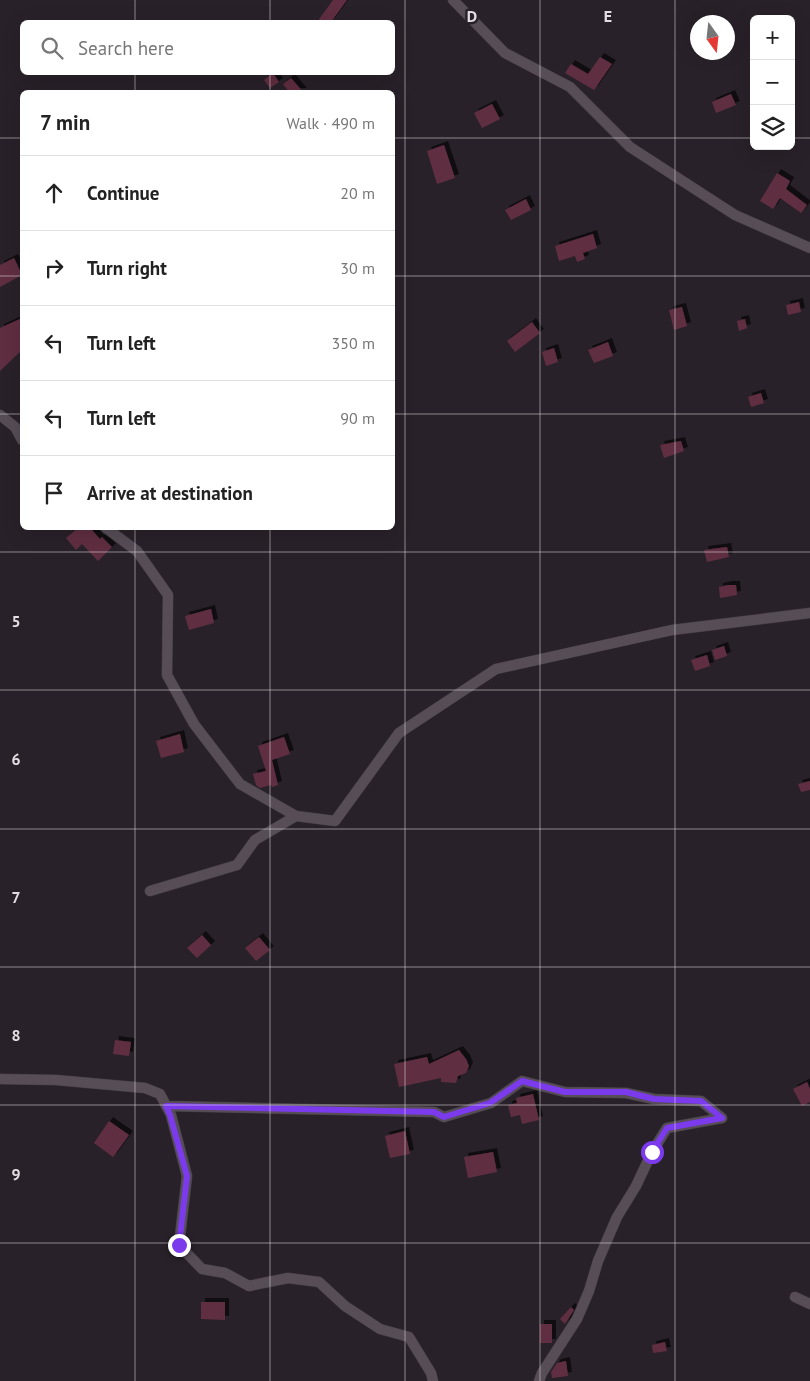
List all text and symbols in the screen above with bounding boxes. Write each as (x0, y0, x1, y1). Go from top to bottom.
text: D (467, 6, 477, 26)
text: E (604, 6, 612, 26)
north arrow (690, 15, 735, 60)
map controls (750, 15, 795, 150)
button: + (750, 15, 795, 60)
search box (20, 20, 395, 75)
icon: search (38, 34, 66, 62)
text: Search here (78, 36, 174, 60)
button: − (750, 60, 795, 105)
button: layers (750, 105, 795, 150)
text: 7 min (40, 109, 90, 136)
text: Walk · 490 m (286, 113, 375, 133)
icon: ahead (40, 179, 68, 207)
text: Continue (87, 181, 159, 205)
text: 20 m (340, 183, 375, 203)
icon: right (40, 254, 68, 282)
text: Turn right (87, 256, 167, 280)
text: 30 m (340, 258, 375, 278)
icon: left (40, 329, 68, 357)
text: Turn left (87, 331, 156, 355)
text: 350 m (332, 333, 375, 353)
icon: left (40, 404, 68, 432)
text: Turn left (87, 406, 156, 430)
text: 90 m (340, 408, 375, 428)
icon: arrive (40, 479, 68, 507)
text: Arrive at destination (87, 481, 253, 505)
text: 5 (11, 611, 21, 631)
text: 6 (11, 749, 21, 769)
text: 7 (11, 887, 21, 907)
text: 8 (11, 1025, 21, 1045)
route start (641, 1141, 664, 1164)
text: 9 (11, 1164, 21, 1184)
route end (168, 1234, 191, 1257)

